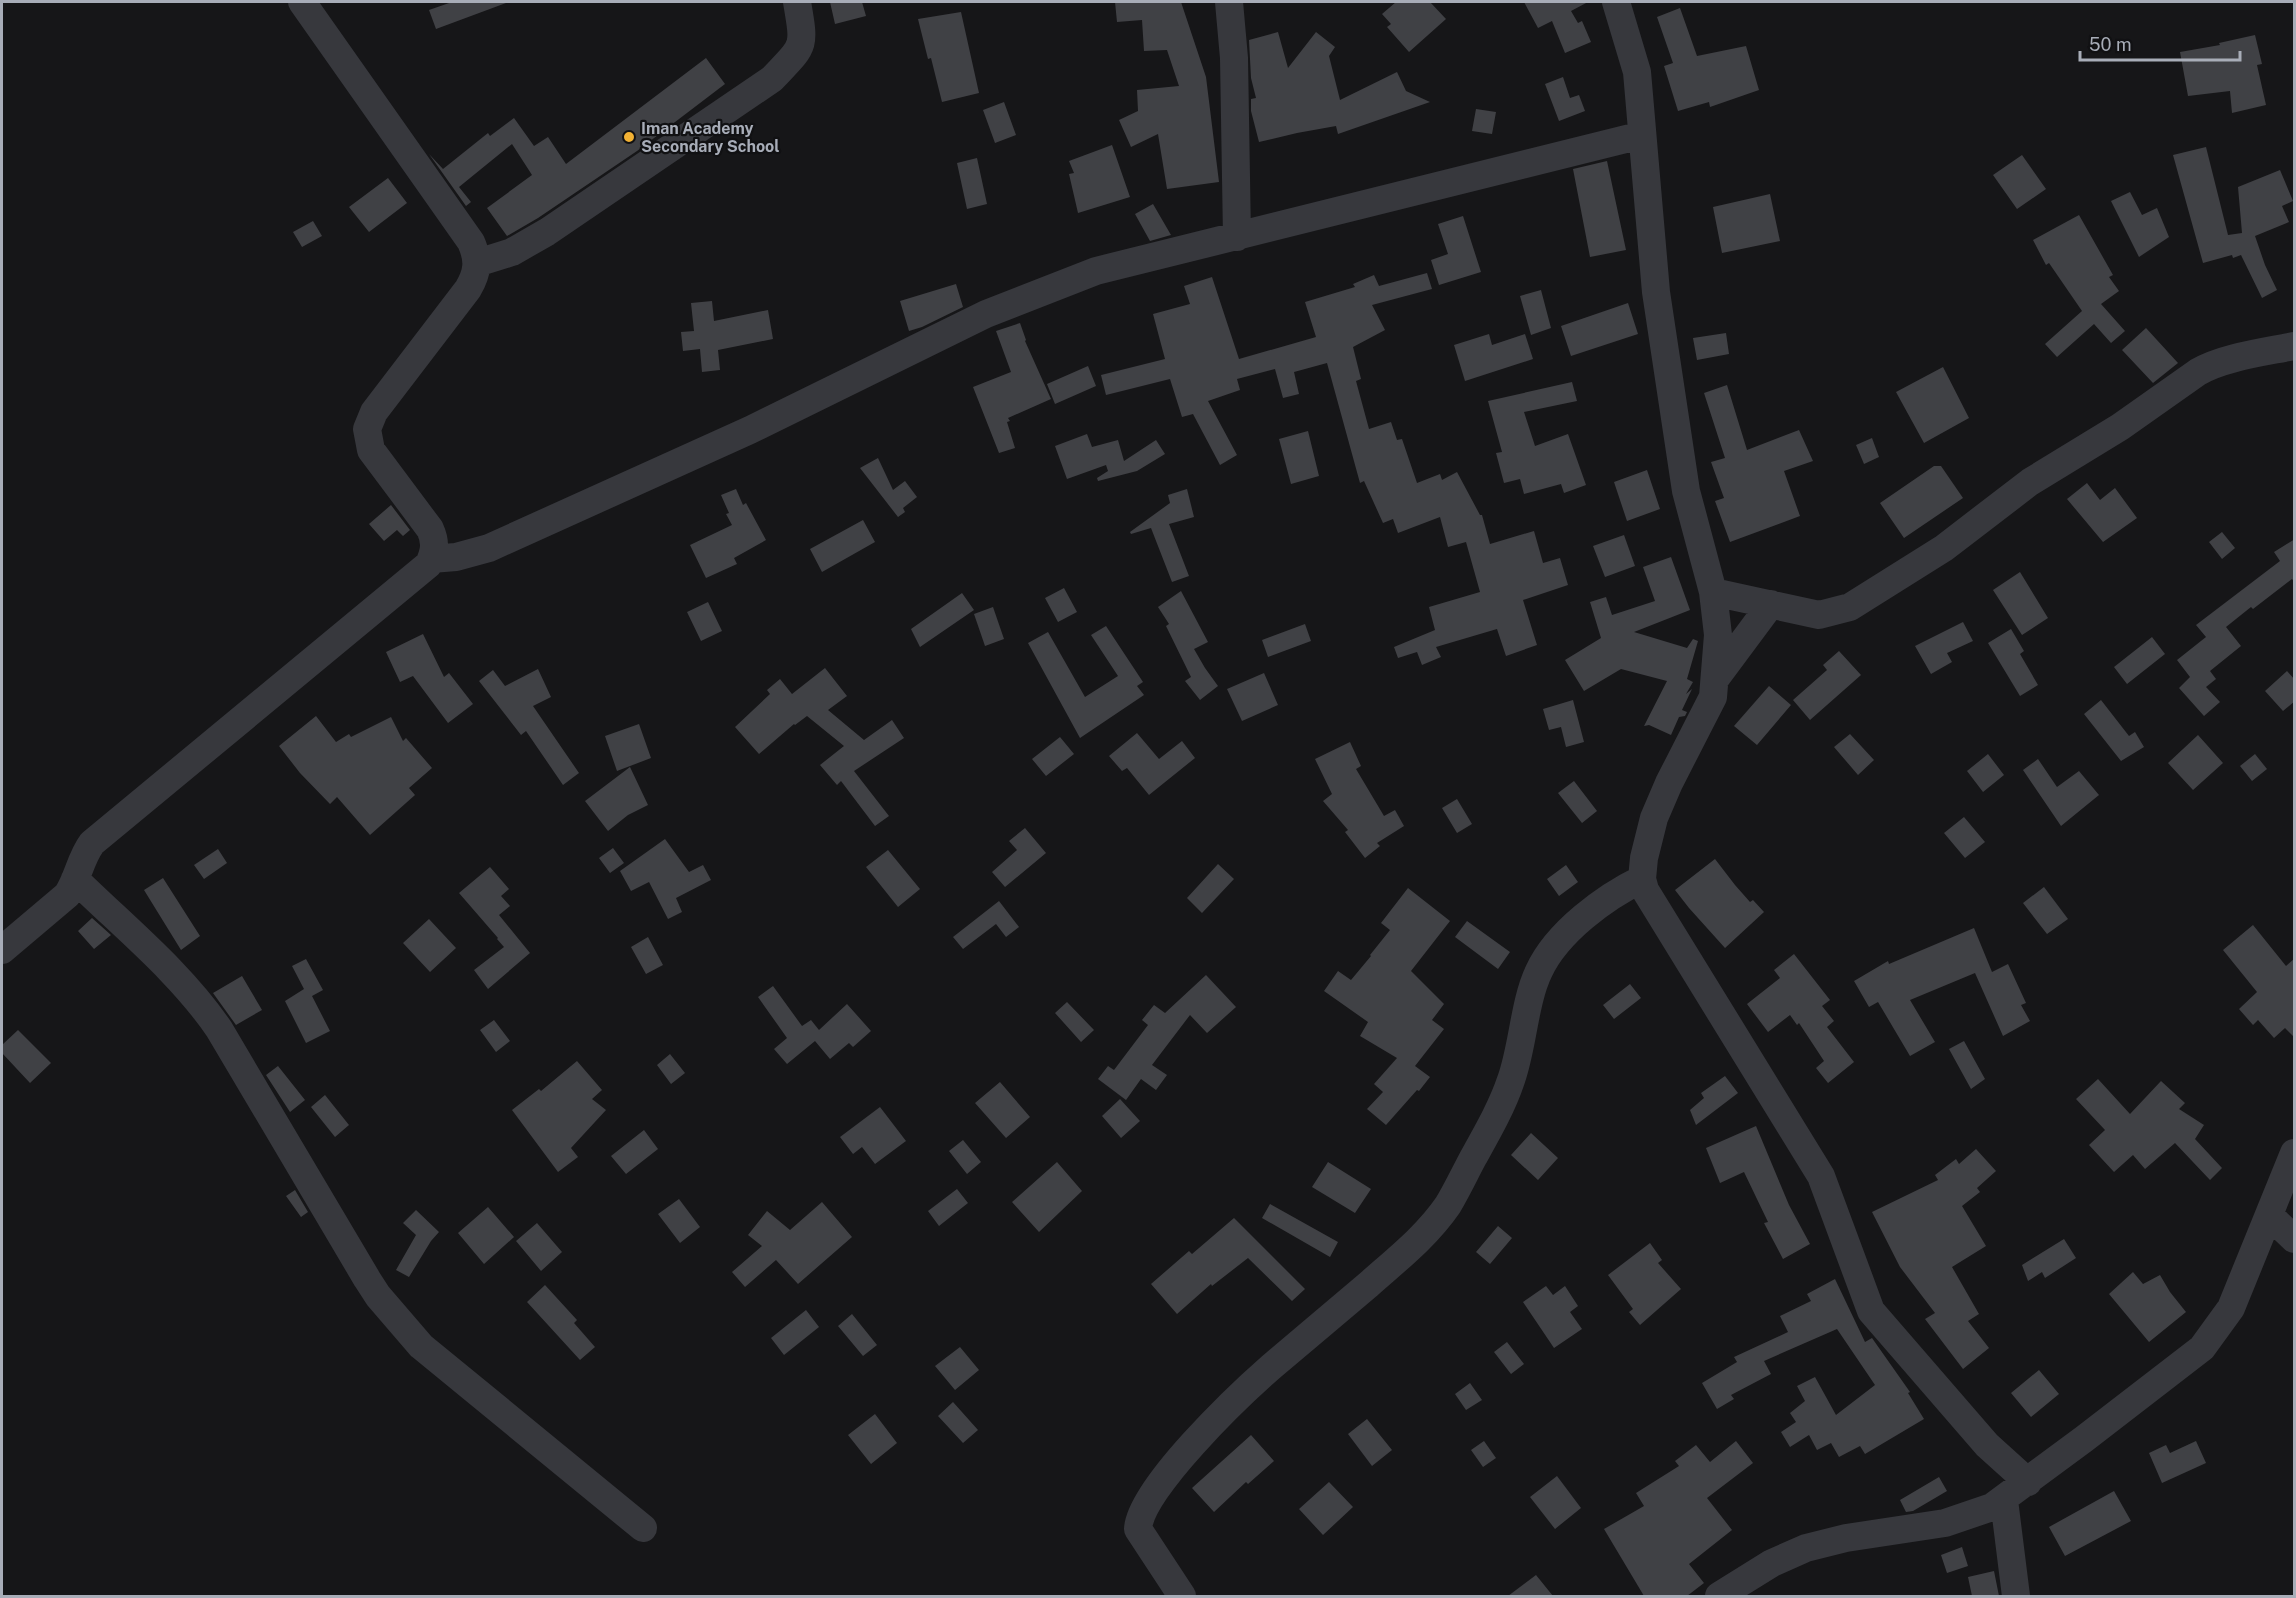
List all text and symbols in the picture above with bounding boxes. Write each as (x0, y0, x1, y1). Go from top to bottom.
scale bar (2080, 24, 2240, 62)
text: 50 m (2089, 34, 2132, 55)
place label: Iman Academy Secondary School (641, 119, 780, 156)
marker: Iman Academy Secondary School (622, 130, 636, 144)

